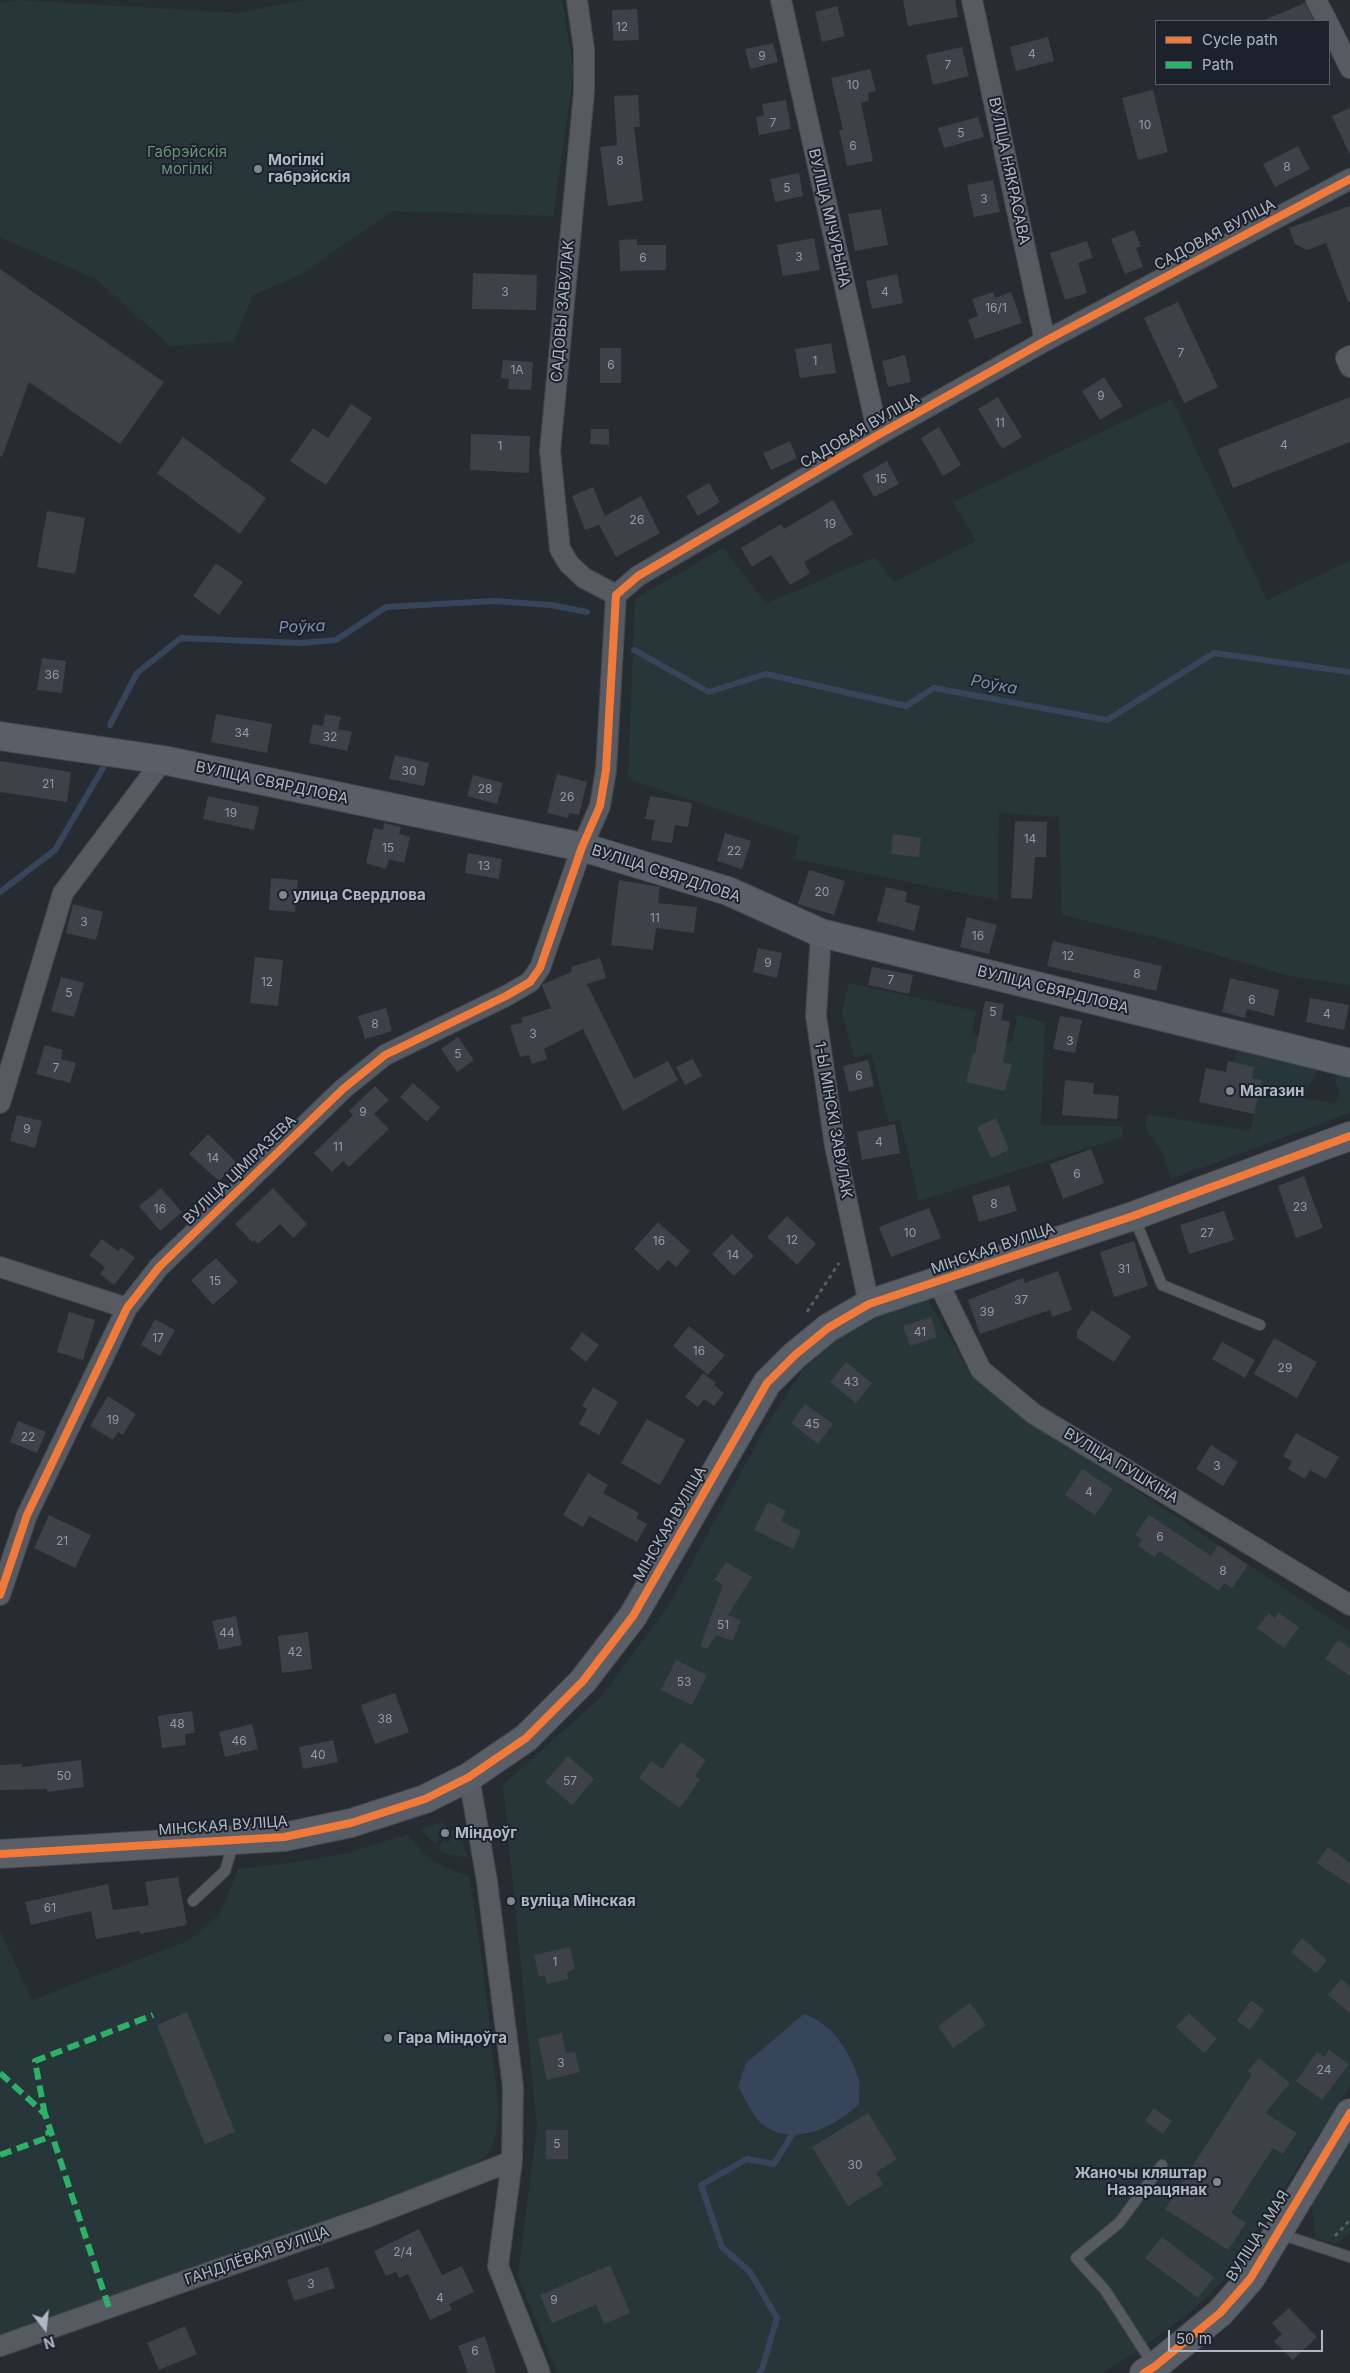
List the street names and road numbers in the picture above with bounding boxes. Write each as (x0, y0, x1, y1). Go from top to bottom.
street label: ВУЛІЦА НЯКРАСАВА (985, 96, 1033, 246)
street label: ВУЛІЦА МІЧУРЫНА (804, 147, 854, 289)
street label: САДОВАЯ ВУЛІЦА (1151, 195, 1279, 275)
street label: САДОВЫ ЗАВУЛАК (548, 239, 578, 383)
street label: САДОВАЯ ВУЛІЦА (797, 390, 923, 472)
street label: ВУЛІЦА СВЯРДЛОВА (194, 758, 350, 808)
street label: ВУЛІЦА СВЯРДЛОВА (589, 841, 743, 907)
street label: ВУЛІЦА СВЯРДЛОВА (975, 962, 1131, 1018)
street label: 1-Ы МІНСКІ ЗАВУЛАК (810, 1040, 856, 1200)
street label: ВУЛІЦА ЦІМІРАЗЕВА (180, 1112, 300, 1228)
street label: МІНСКАЯ ВУЛІЦА (929, 1219, 1057, 1279)
street label: ВУЛІЦА ПУШКІНА (1060, 1425, 1182, 1507)
street label: МІНСКАЯ ВУЛІЦА (630, 1463, 710, 1585)
street label: МІНСКАЯ ВУЛІЦА (158, 1813, 288, 1839)
street label: ВУЛІЦА 1 МАЯ (1223, 2187, 1293, 2285)
street label: ГАНДЛЁВАЯ ВУЛІЦА (182, 2223, 332, 2289)

